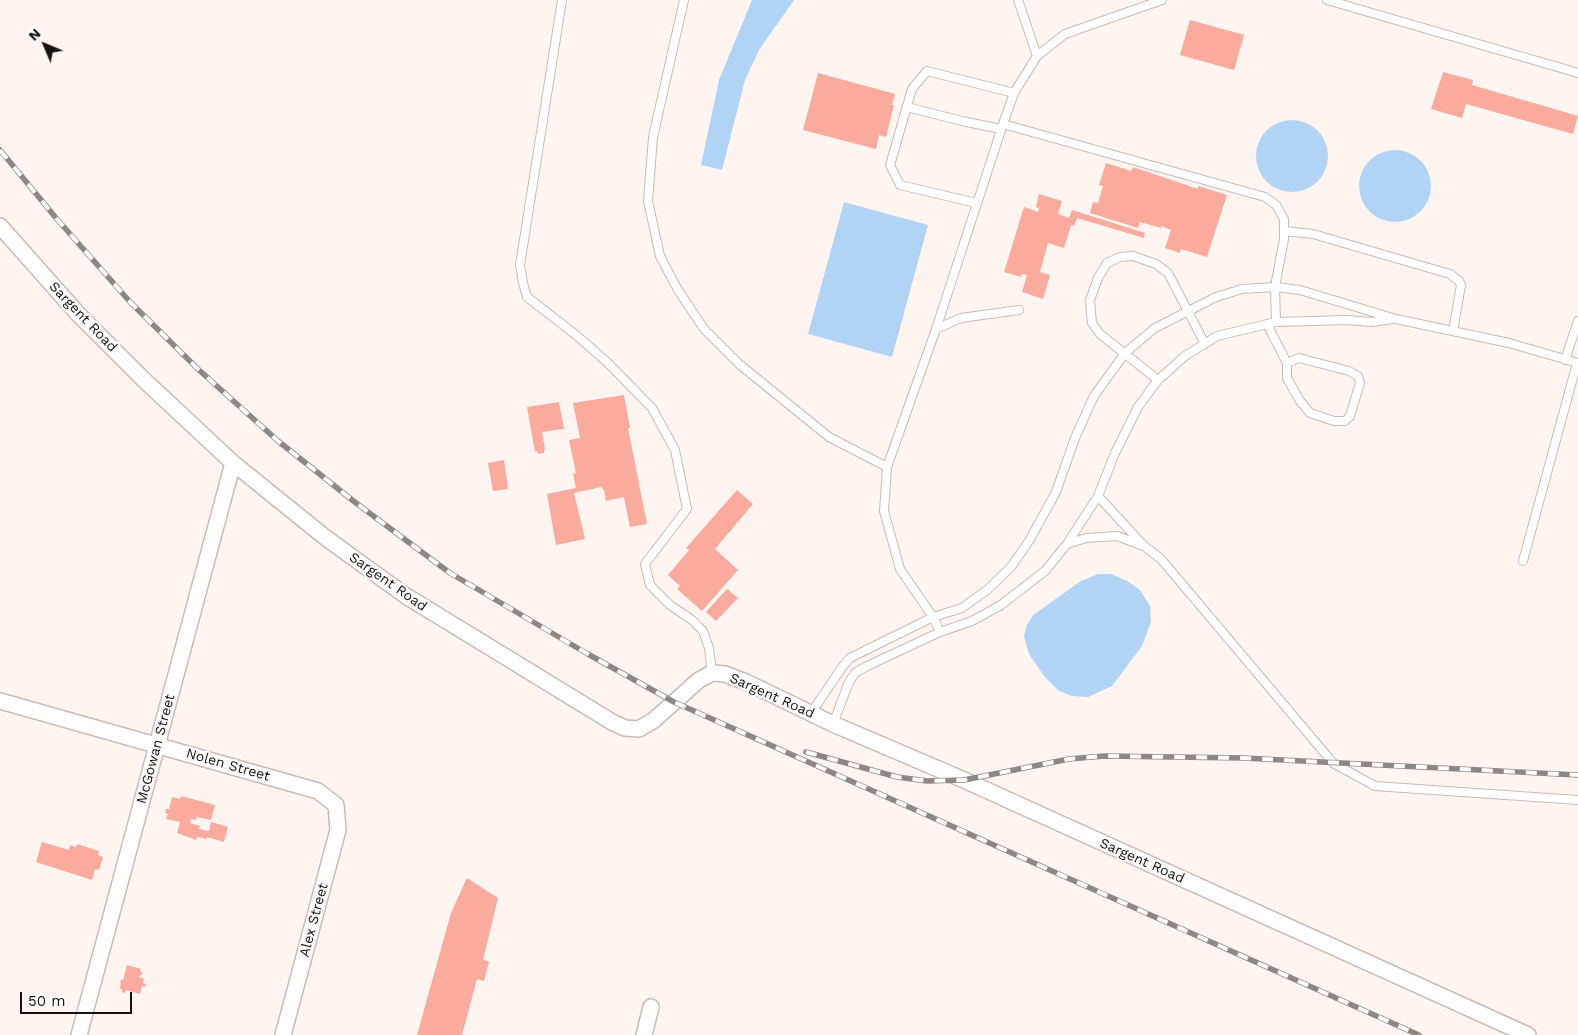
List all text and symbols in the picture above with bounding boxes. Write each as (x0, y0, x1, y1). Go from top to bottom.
north arrow (20, 20, 70, 70)
text: N (25, 25, 44, 44)
street label: Sargent Road (45, 278, 121, 356)
street label: Sargent Road (346, 549, 430, 615)
street label: Sargent Road (727, 670, 817, 722)
street label: McGowan Street (133, 692, 179, 806)
street label: Nolen Street (184, 745, 272, 785)
street label: Sargent Road (1097, 835, 1187, 887)
street label: Alex Street (296, 881, 332, 959)
scale bar (22, 982, 135, 1014)
text: 50 m (28, 992, 65, 1010)

